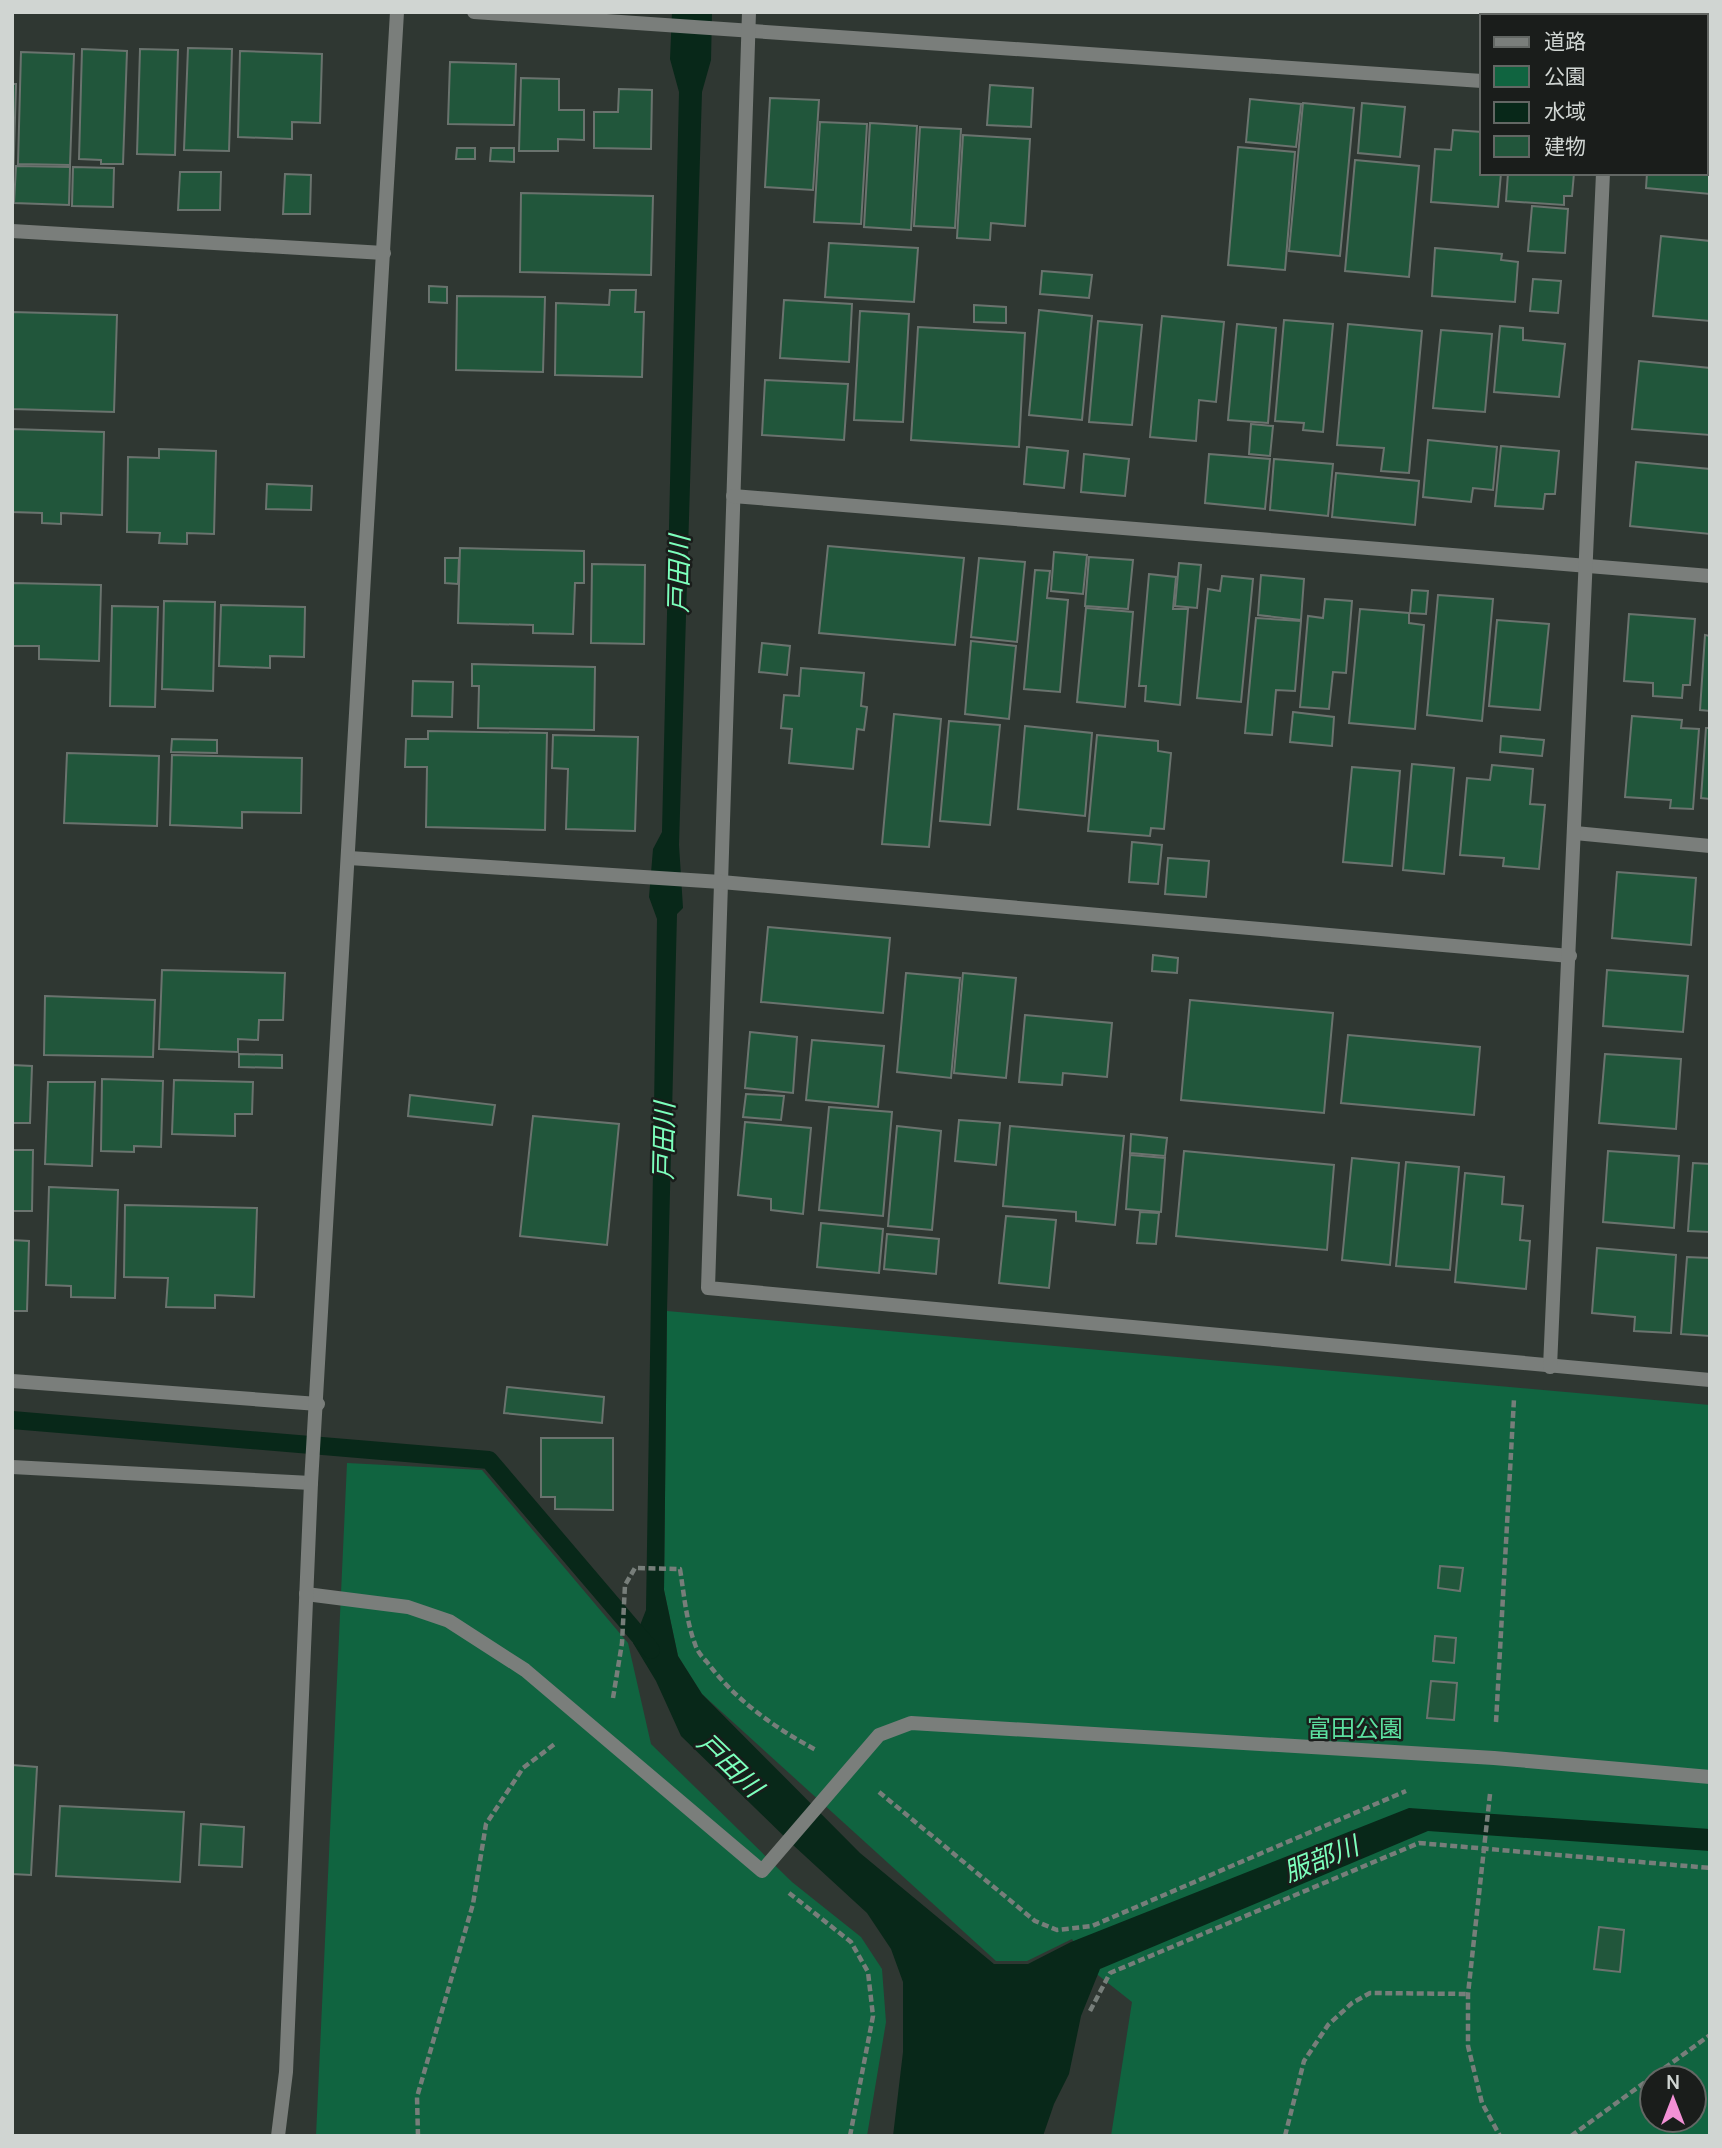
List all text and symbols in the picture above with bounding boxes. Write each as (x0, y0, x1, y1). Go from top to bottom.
legend (1480, 14, 1708, 175)
text: 道路 (1544, 27, 1586, 55)
text: 公園 (1544, 62, 1586, 90)
text: 水域 (1544, 97, 1586, 125)
text: 建物 (1544, 132, 1586, 160)
water label: 戸田川 (659, 532, 697, 613)
water label: 戸田川 (644, 1099, 682, 1180)
park label: 富田公園 (1307, 1711, 1403, 1744)
water label: 戸田川 (690, 1724, 773, 1806)
water label: 服部川 (1278, 1826, 1366, 1889)
north arrow (1638, 2064, 1708, 2134)
text: N (1666, 2069, 1680, 2095)

